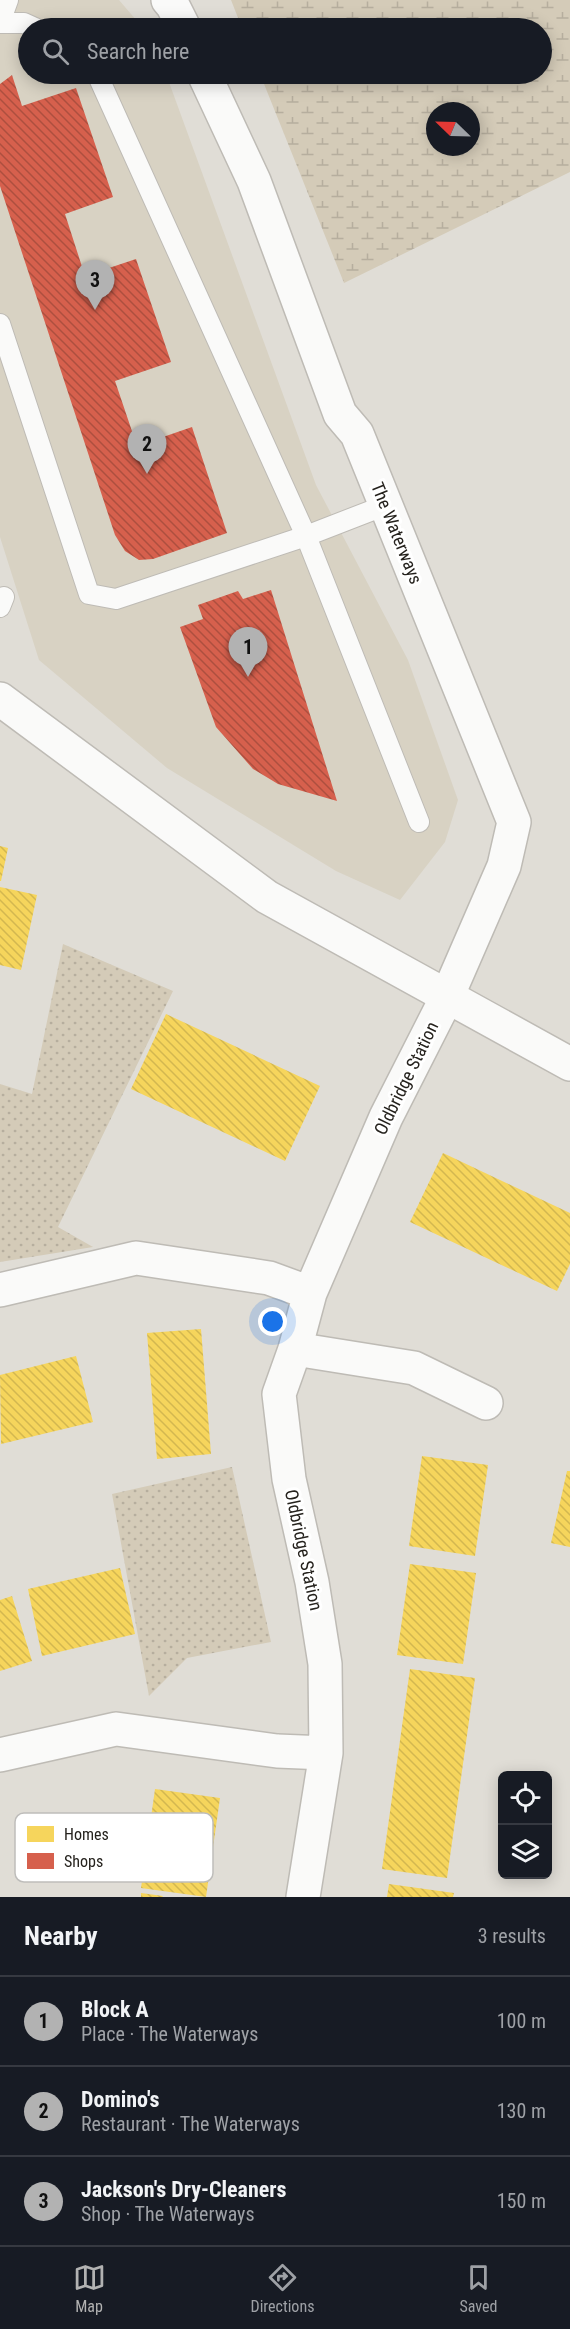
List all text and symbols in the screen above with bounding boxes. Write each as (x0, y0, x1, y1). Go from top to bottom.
search box (18, 18, 552, 84)
icon: search (39, 35, 72, 68)
text: Search here (87, 39, 189, 64)
north arrow (426, 102, 480, 156)
pin: 3 (76, 260, 115, 310)
pin: 2 (128, 424, 166, 474)
street label: The Waterways (367, 479, 427, 587)
pin: 1 (228, 628, 268, 677)
street label: Oldbridge Station (370, 1018, 442, 1138)
your location (258, 1307, 287, 1336)
street label: Oldbridge Station (281, 1488, 327, 1612)
map controls (498, 1771, 552, 1879)
button: locate (498, 1771, 552, 1825)
legend (15, 1813, 213, 1882)
text: Homes (64, 1825, 109, 1844)
button: layers (498, 1825, 552, 1879)
text: Shops (64, 1852, 103, 1871)
text: Nearby (24, 1921, 98, 1951)
text: 3 results (478, 1924, 546, 1948)
text: Block A (81, 1997, 149, 2022)
text: 1 (38, 2009, 49, 2033)
text: 100 m (497, 2009, 546, 2033)
text: Place · The Waterways (81, 2022, 259, 2046)
text: Domino's (81, 2087, 160, 2112)
text: 2 (38, 2099, 49, 2123)
text: 130 m (497, 2099, 546, 2123)
text: Restaurant · The Waterways (81, 2112, 300, 2136)
text: Jackson's Dry-Cleaners (81, 2177, 287, 2202)
text: 3 (38, 2189, 49, 2213)
text: 150 m (497, 2189, 546, 2213)
text: Shop · The Waterways (81, 2202, 255, 2226)
tab: Map (73, 2261, 106, 2316)
tab: Directions (251, 2261, 314, 2316)
tab: Saved (459, 2261, 497, 2316)

